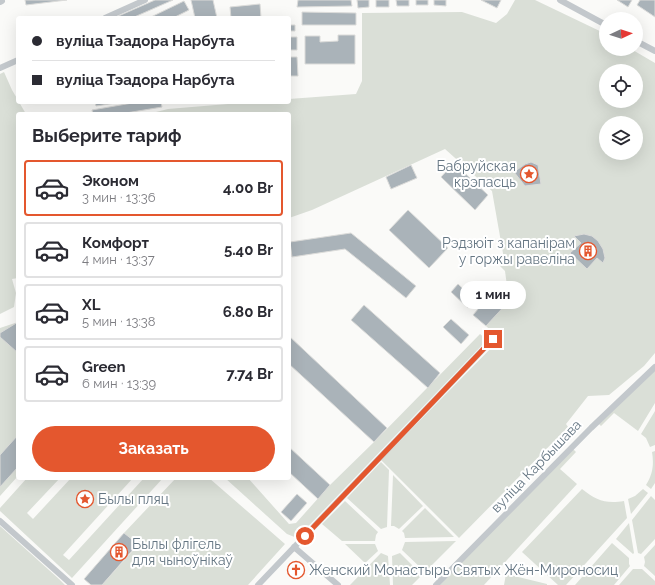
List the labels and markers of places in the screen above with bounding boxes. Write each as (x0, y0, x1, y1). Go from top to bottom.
place label: Бабруйская крэпасць (437, 158, 516, 190)
place icon: Бабруйская крэпасць (519, 164, 539, 184)
place label: Рэдзюіт з капанірам у горжы равеліна (442, 235, 575, 267)
building icon: Рэдзюіт з капанірам у горжы равеліна (578, 241, 598, 261)
place icon: Былы пляц (75, 489, 95, 509)
place label: Былы пляц (98, 491, 169, 507)
place label: Былы флігель для чыноўнікаў (132, 536, 233, 568)
building icon: Былы флігель для чыноўнікаў (109, 542, 129, 562)
church icon: Женский Монастырь Святых Жён-Мироносиц (286, 560, 306, 580)
place label: Женский Монастырь Святых Жён-Мироносиц (309, 562, 618, 578)

